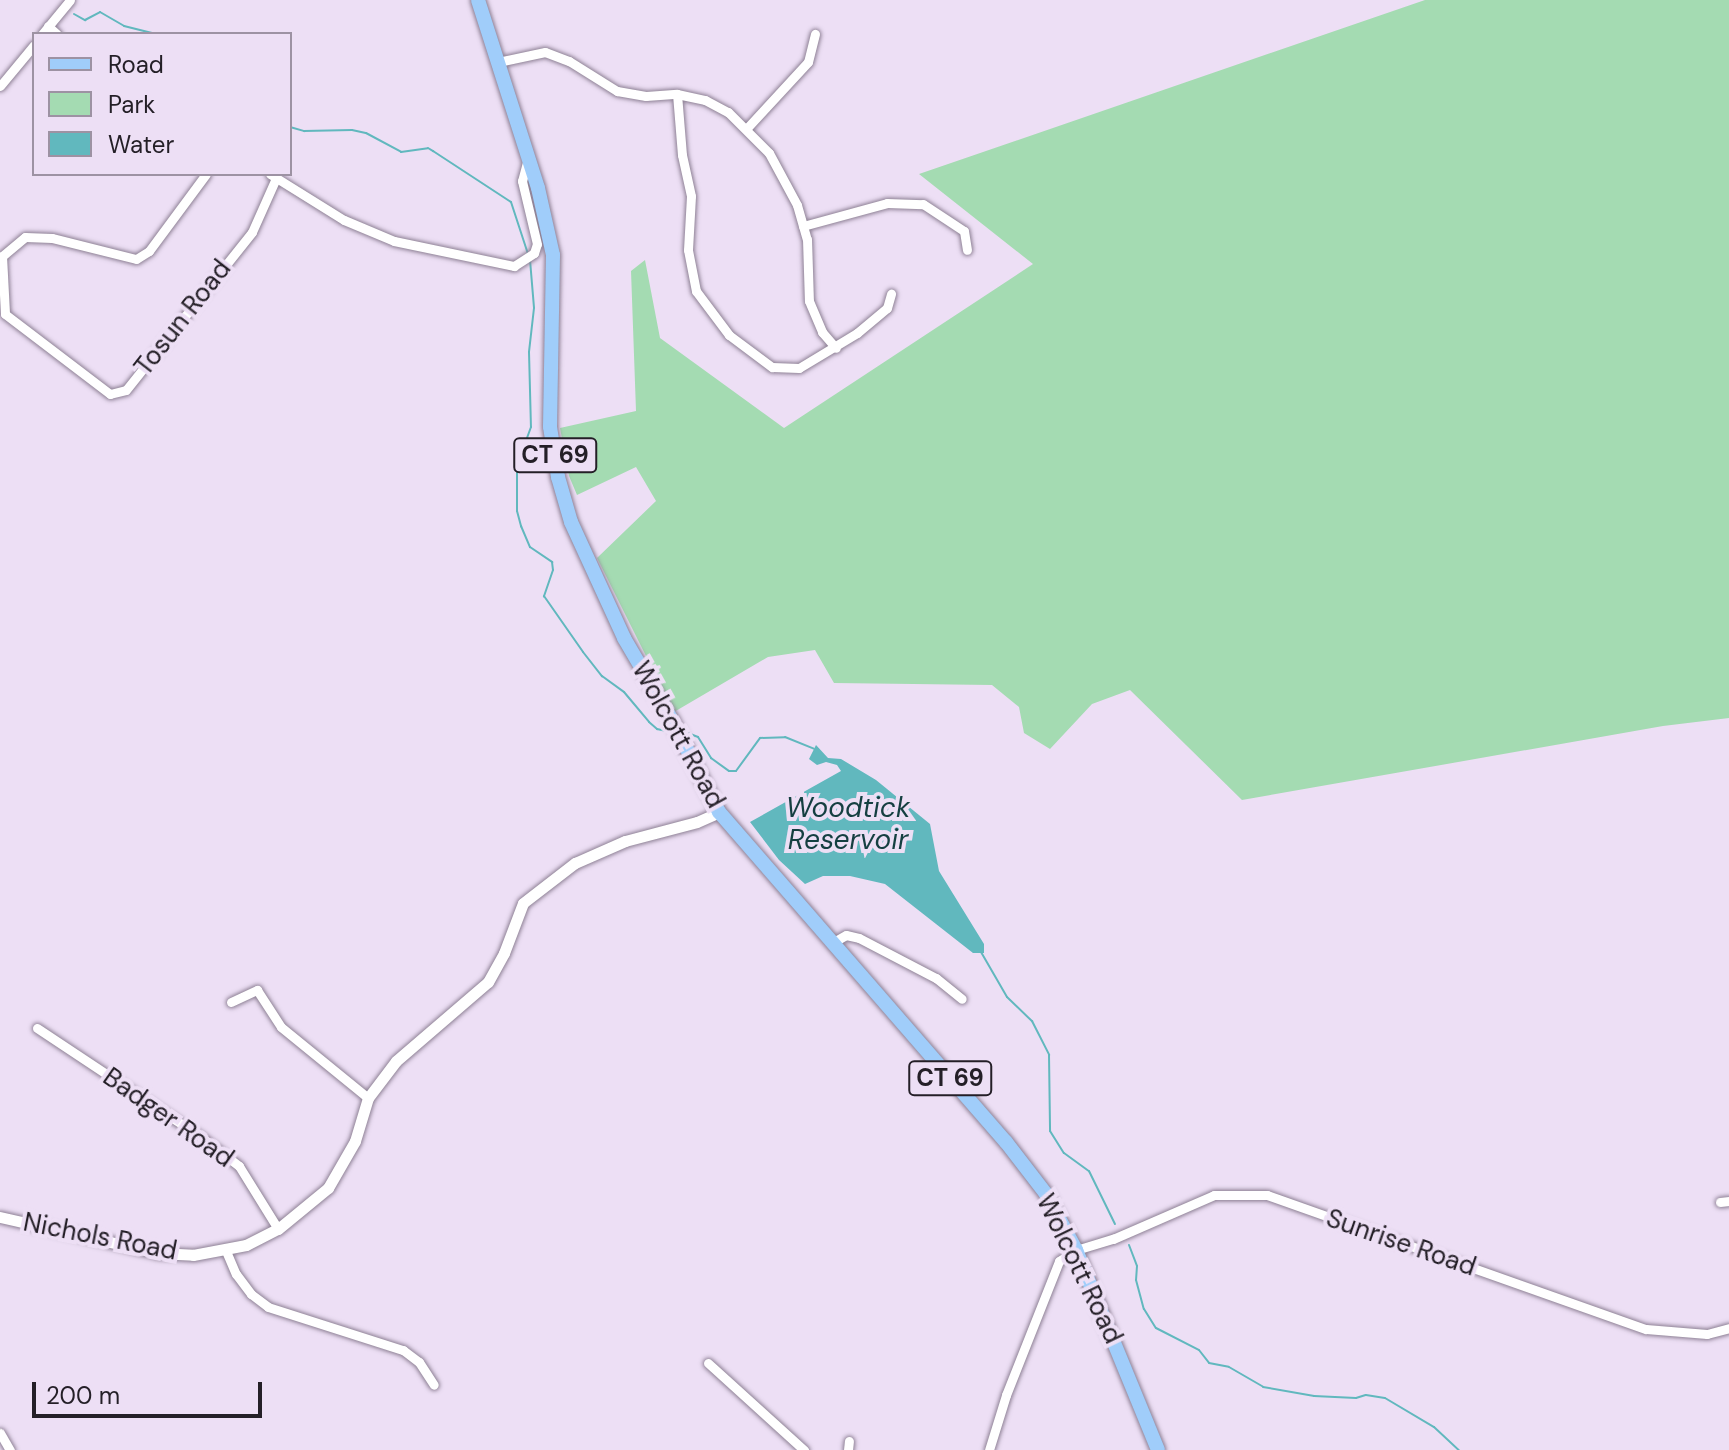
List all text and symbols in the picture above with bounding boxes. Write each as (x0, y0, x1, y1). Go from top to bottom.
legend (32, 32, 292, 176)
text: Road (108, 49, 164, 80)
text: Park (108, 89, 155, 120)
text: Water (108, 129, 174, 160)
street label: Tosun Road (128, 254, 238, 382)
road number: CT 69 (513, 435, 597, 475)
street label: Wolcott Road (625, 656, 731, 814)
water label: Woodtick Reservoir (786, 791, 910, 857)
road number: CT 69 (908, 1058, 992, 1098)
street label: Badger Road (97, 1062, 239, 1174)
street label: Wolcott Road (1029, 1189, 1129, 1349)
street label: Sunrise Road (1322, 1203, 1480, 1283)
street label: Nichols Road (21, 1207, 179, 1267)
scale bar (36, 1366, 266, 1416)
text: 200 m (46, 1380, 120, 1411)

